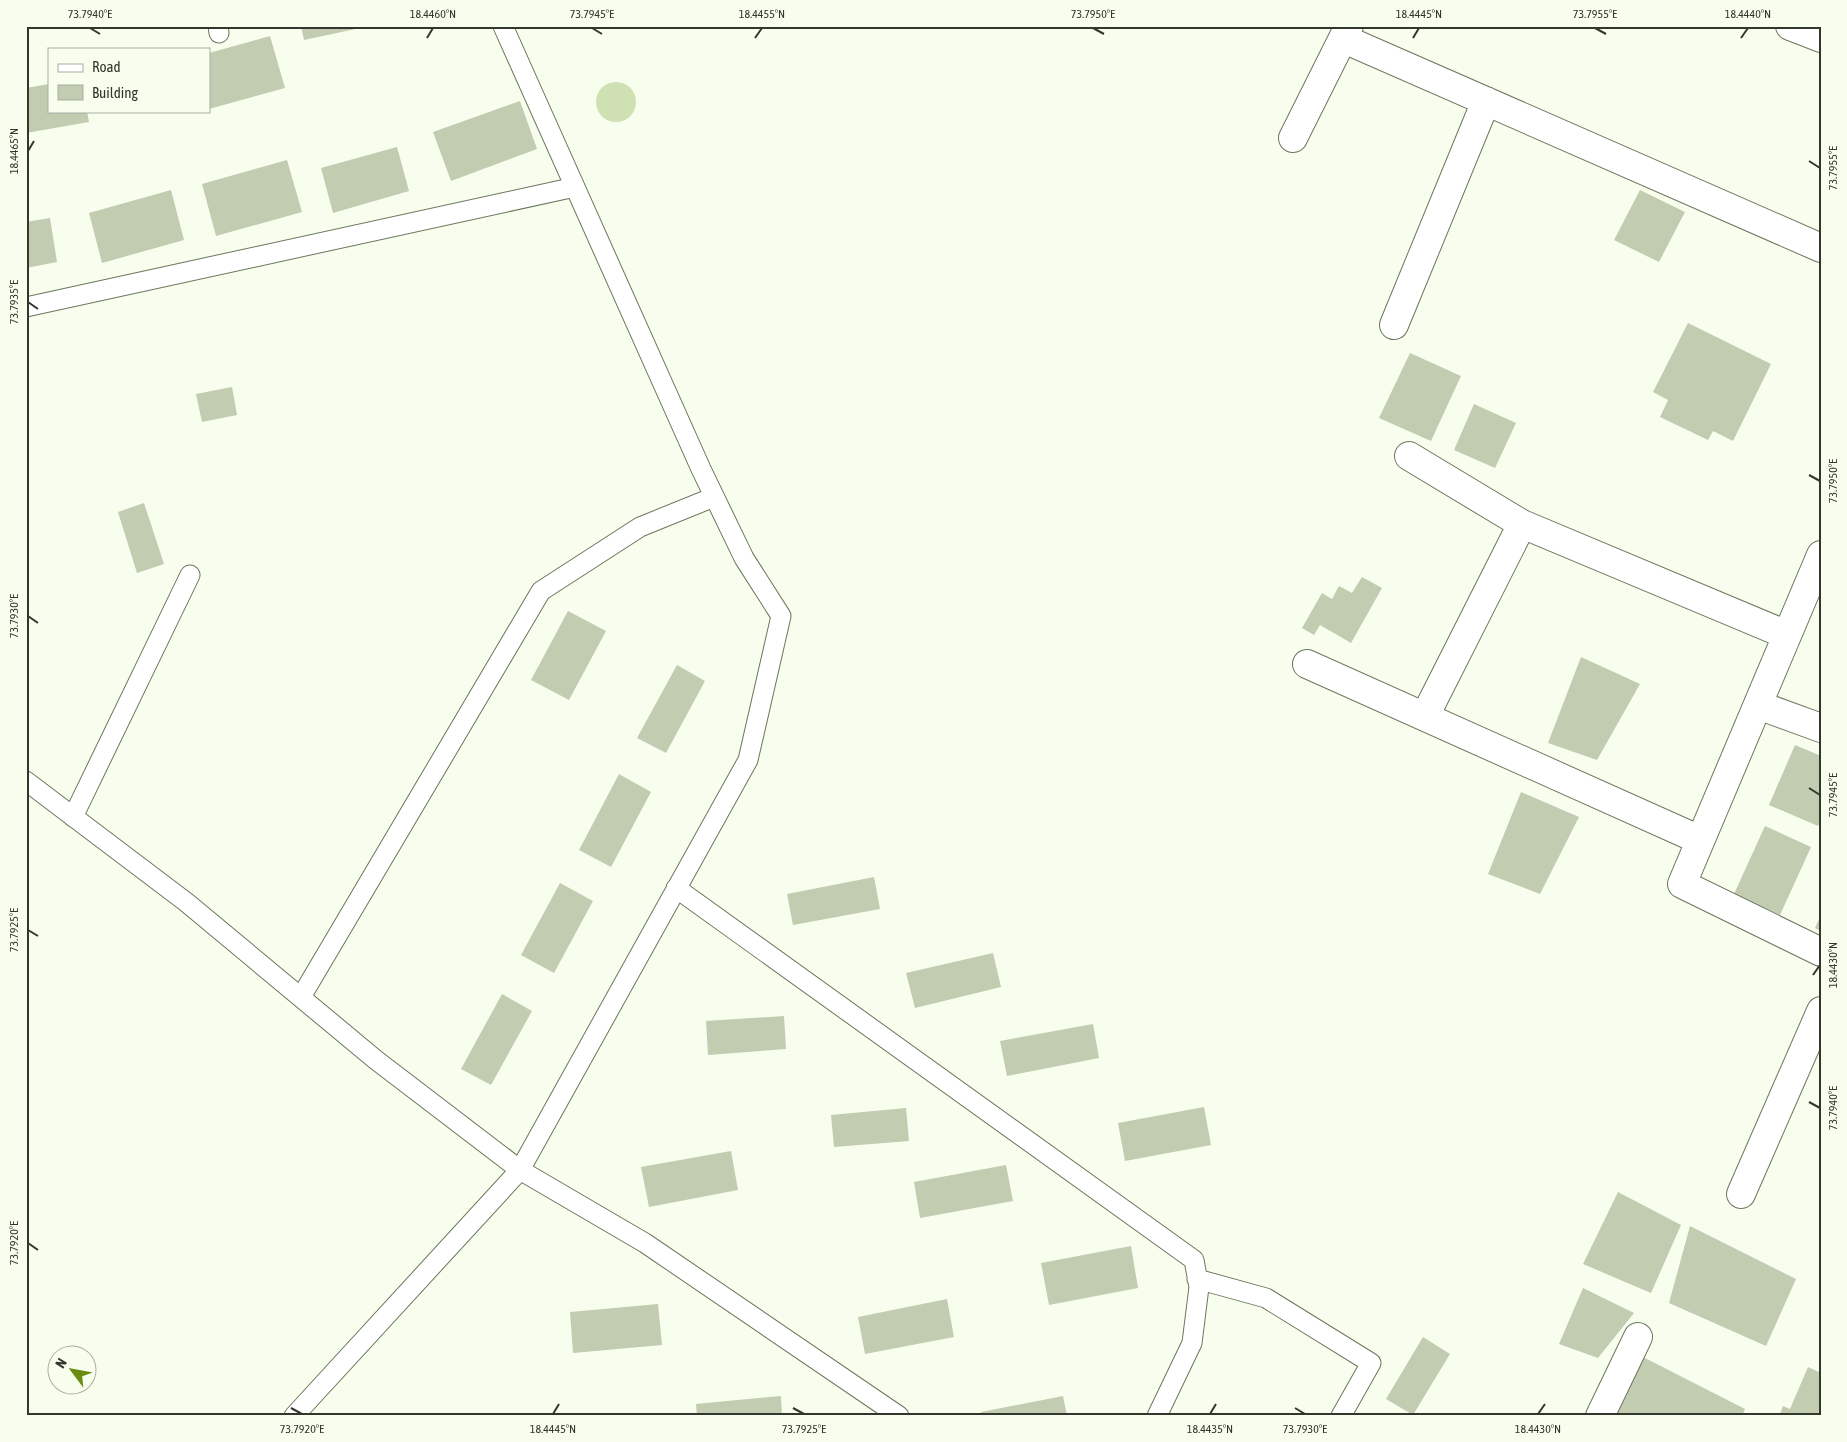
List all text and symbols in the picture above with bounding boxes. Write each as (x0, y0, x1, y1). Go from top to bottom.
text: 73.7940°E (68, 7, 112, 21)
text: 18.4460°N (410, 7, 456, 21)
text: 73.7945°E (570, 7, 614, 21)
text: 18.4455°N (739, 7, 785, 21)
text: 73.7950°E (1071, 7, 1115, 21)
text: 18.4445°N (1396, 7, 1442, 21)
text: 73.7955°E (1573, 7, 1617, 21)
text: 18.4440°N (1725, 7, 1771, 21)
legend (48, 48, 210, 112)
text: Road (92, 58, 121, 75)
text: Building (92, 84, 138, 101)
text: 18.4465°N (7, 128, 21, 174)
text: 73.7955°E (1826, 146, 1840, 190)
text: 73.7935°E (7, 280, 21, 324)
text: 73.7950°E (1826, 459, 1840, 503)
text: 73.7930°E (7, 594, 21, 638)
text: 73.7945°E (1826, 773, 1840, 817)
text: 73.7925°E (7, 908, 21, 952)
text: 18.4430°N (1826, 942, 1840, 988)
text: 73.7940°E (1826, 1086, 1840, 1130)
text: 73.7920°E (7, 1221, 21, 1265)
north arrow (48, 1344, 98, 1394)
text: N (52, 1355, 70, 1371)
text: 73.7920°E (280, 1422, 324, 1436)
text: 18.4445°N (530, 1422, 576, 1436)
text: 73.7925°E (782, 1422, 826, 1436)
text: 18.4435°N (1187, 1422, 1233, 1436)
text: 73.7930°E (1283, 1422, 1327, 1436)
text: 18.4430°N (1515, 1422, 1561, 1436)

